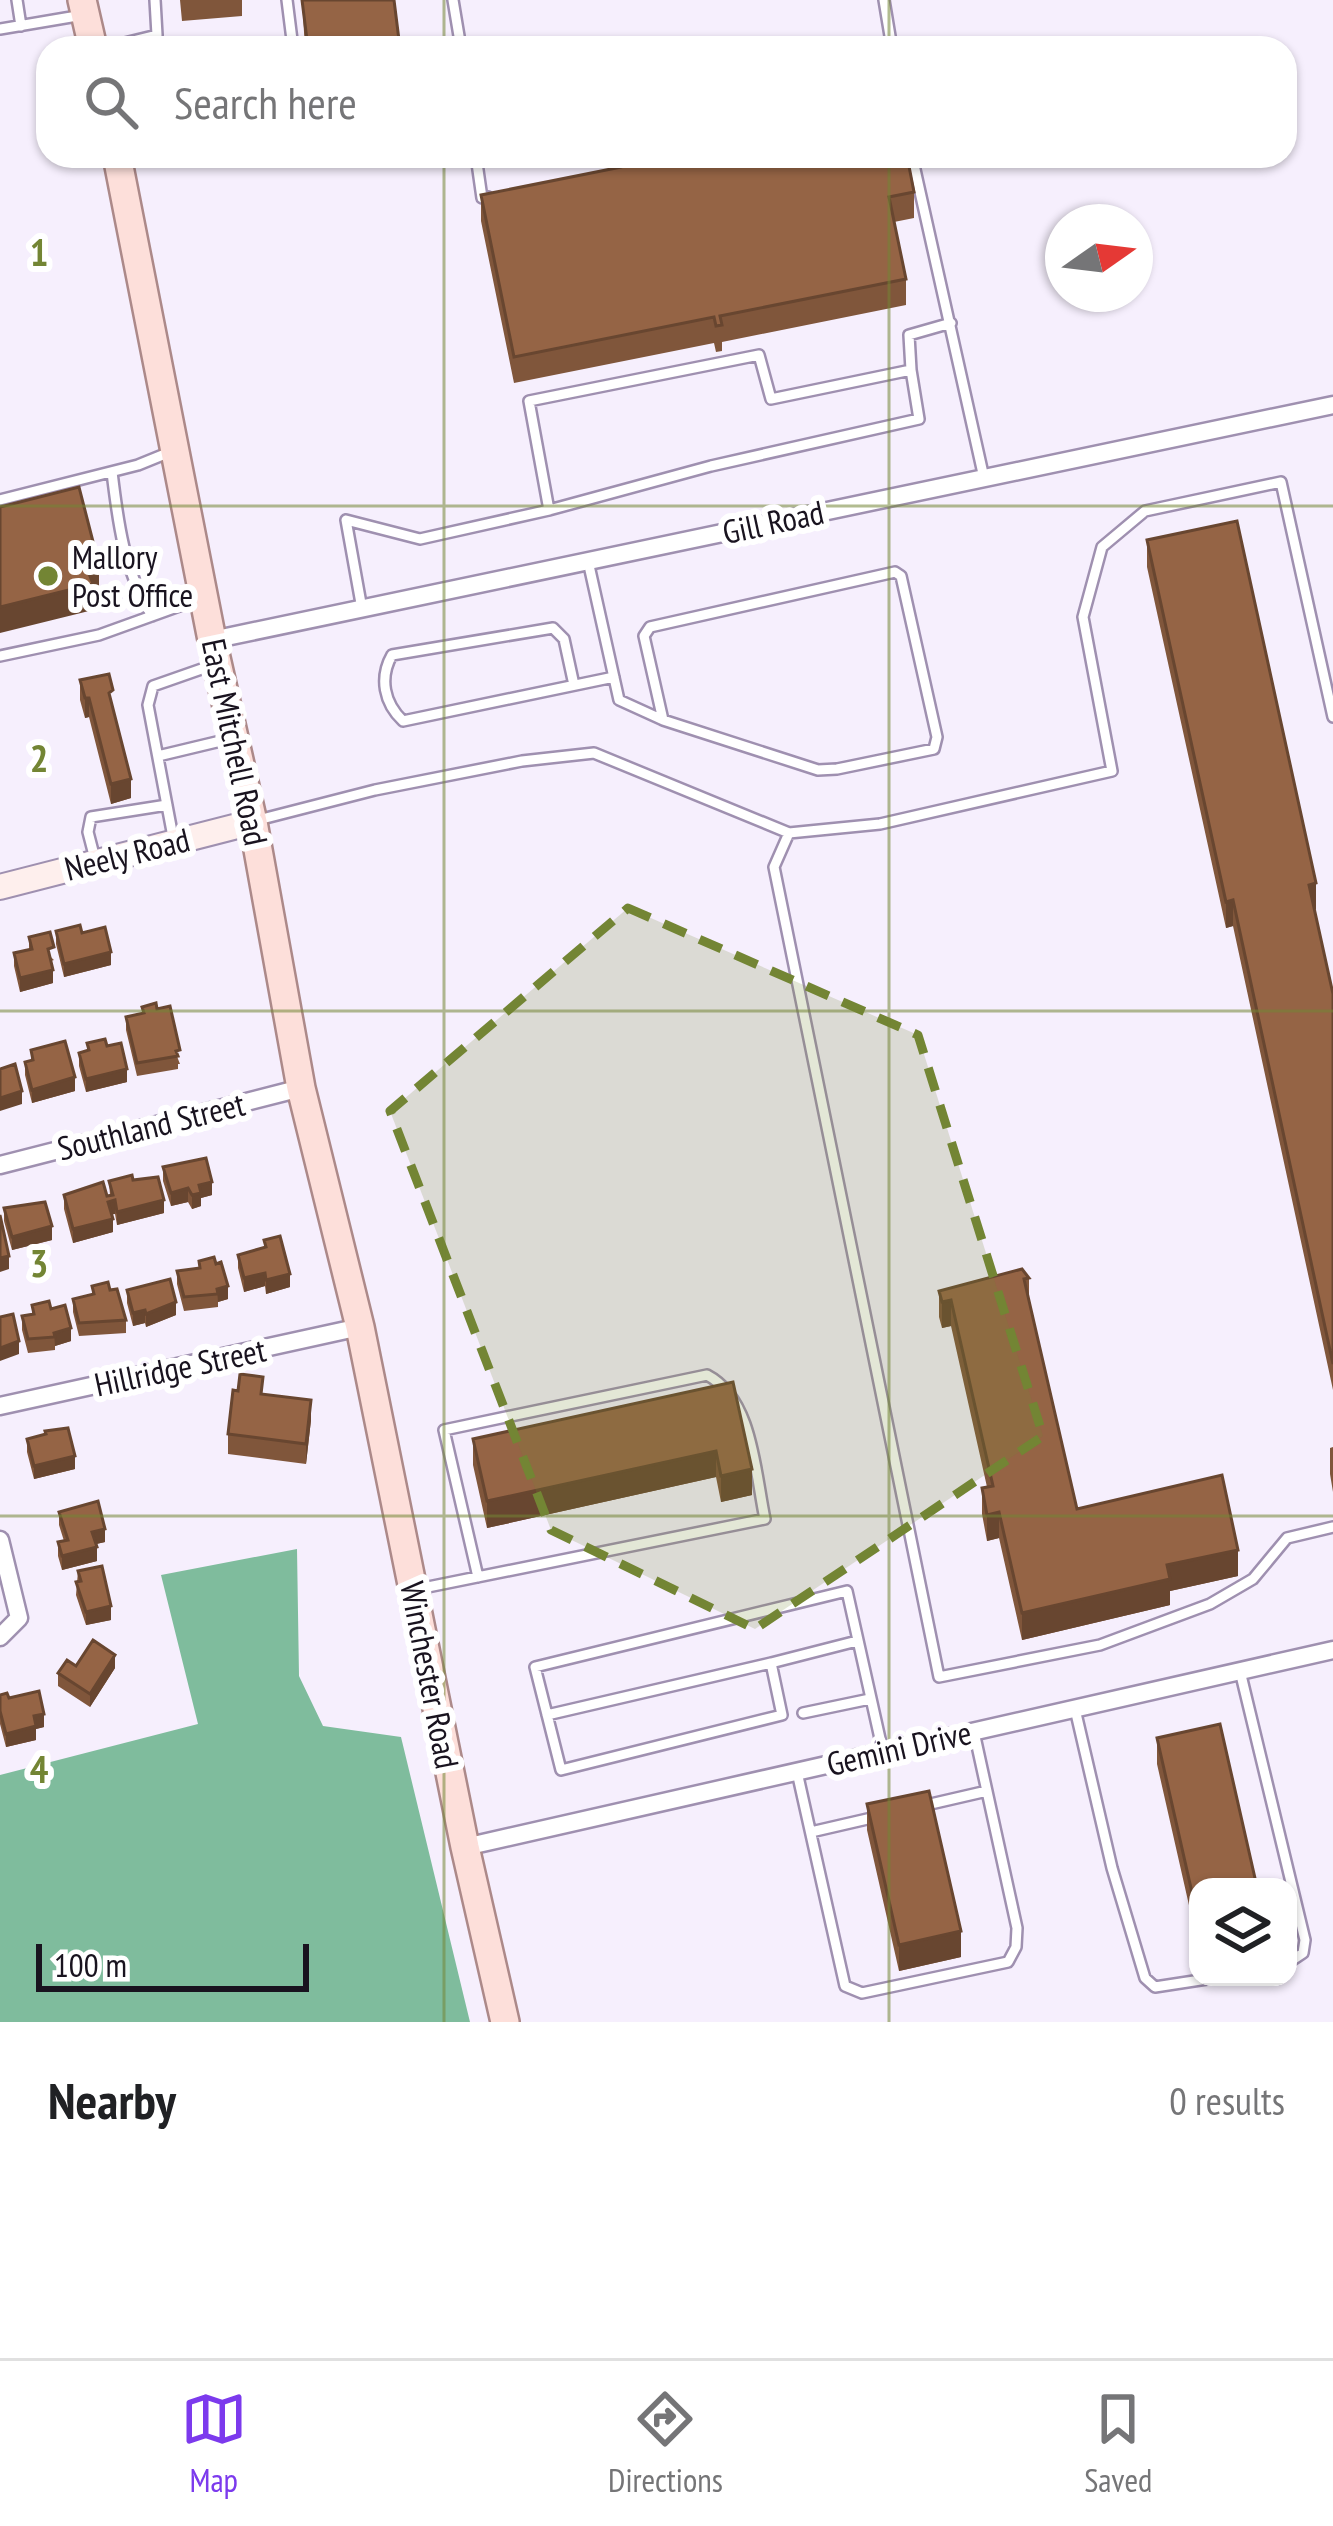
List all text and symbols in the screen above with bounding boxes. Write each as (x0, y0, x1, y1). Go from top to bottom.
search box (36, 36, 1297, 168)
icon: search (78, 69, 144, 135)
text: Search here (174, 73, 357, 131)
north arrow (1045, 204, 1153, 312)
text: 1 (30, 226, 48, 277)
street label: Gill Road (719, 490, 827, 553)
place label: Mallory Post Office (72, 535, 193, 616)
marker: Mallory Post Office (35, 563, 61, 589)
street label: East Mitchell Road (193, 635, 278, 849)
text: 2 (30, 732, 48, 783)
street label: Neely Road (60, 817, 194, 890)
street label: Southland Street (53, 1082, 249, 1170)
text: 3 (30, 1237, 48, 1288)
street label: Hillridge Street (90, 1327, 269, 1406)
street label: Winchester Road (391, 1578, 470, 1772)
street label: Gemini Drive (822, 1710, 975, 1785)
text: 4 (30, 1743, 49, 1794)
map controls (1189, 1878, 1297, 1986)
button: layers (1189, 1878, 1297, 1986)
scale bar (36, 1938, 309, 1991)
text: 100 m (54, 1943, 127, 1986)
text: Nearby (48, 2067, 176, 2133)
text: 0 results (1169, 2075, 1285, 2126)
tab: Map (181, 2386, 247, 2501)
tab: Directions (608, 2386, 723, 2501)
tab: Saved (1084, 2386, 1152, 2501)

